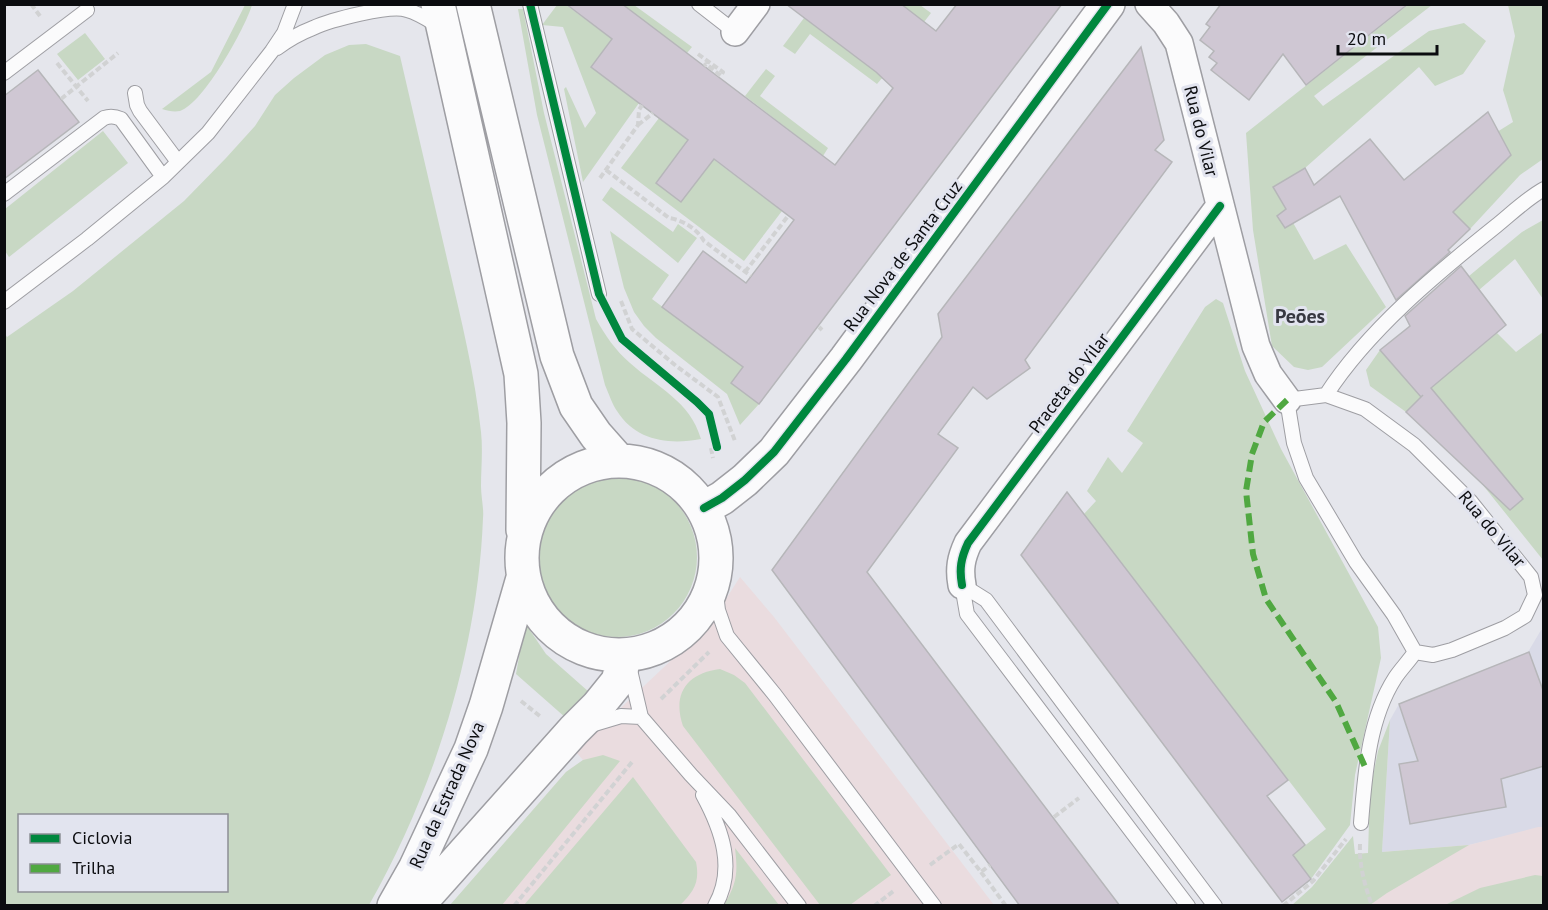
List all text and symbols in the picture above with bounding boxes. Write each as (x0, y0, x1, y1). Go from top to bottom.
scale bar (1338, 18, 1437, 56)
text: 20 m (1347, 27, 1386, 50)
street label: Rua do Vilar (1179, 83, 1224, 179)
street label: Rua Nova de Santa Cruz (838, 175, 967, 336)
district label: Peões (1275, 303, 1325, 329)
street label: Praceta do Vilar (1023, 328, 1114, 438)
street label: Rua do Vilar (1454, 486, 1531, 572)
street label: Rua da Estrada Nova (404, 718, 489, 872)
legend (18, 814, 228, 892)
text: Ciclovia (72, 826, 132, 849)
text: Trilha (72, 856, 115, 879)

